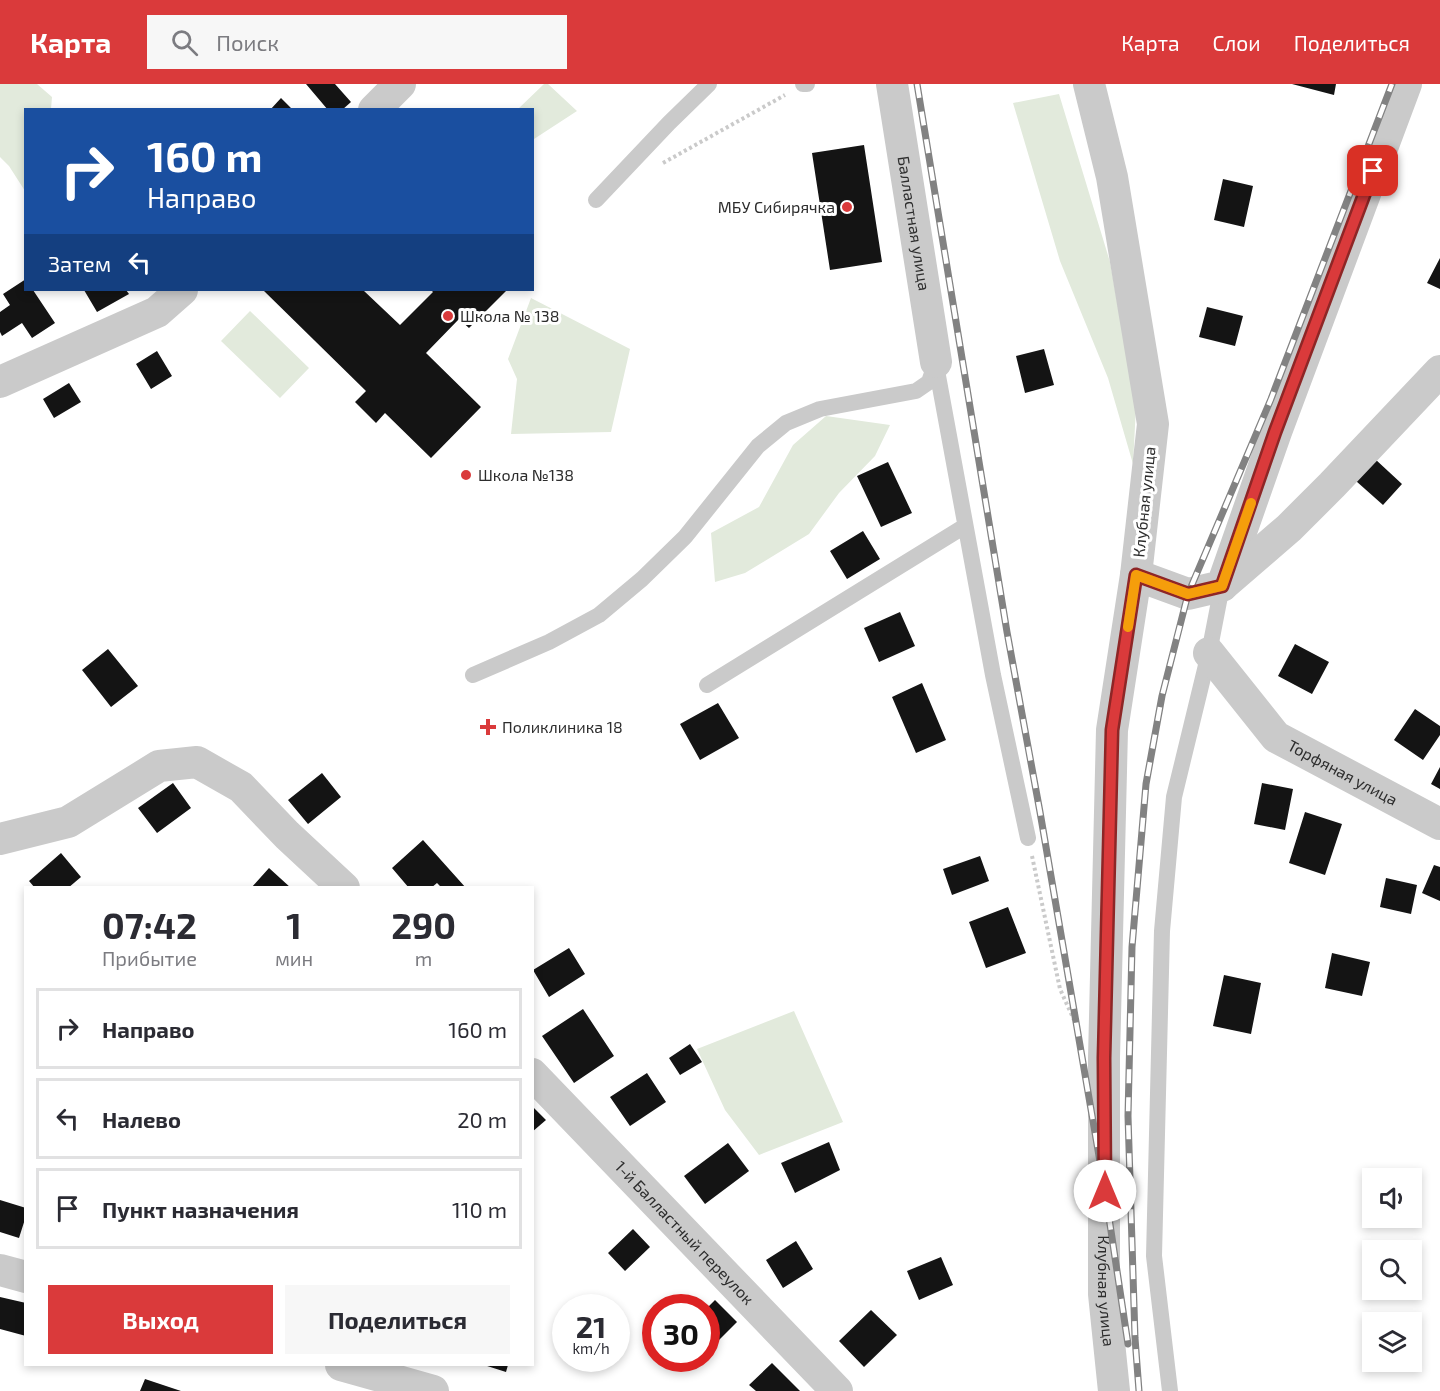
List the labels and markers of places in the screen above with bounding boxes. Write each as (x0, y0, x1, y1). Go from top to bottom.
pin (1347, 145, 1398, 196)
place label: МБУ Сибирячка (718, 197, 835, 216)
marker: МБУ Сибирячка (840, 200, 854, 214)
place label: Школа № 138 (460, 306, 559, 325)
marker: Школа № 138 (441, 309, 455, 323)
place label: Школа №138 (478, 465, 574, 484)
marker: Школа №138 (459, 468, 473, 482)
place label: Поликлиника 18 (502, 717, 623, 736)
marker: Поликлиника 18 (479, 718, 497, 736)

